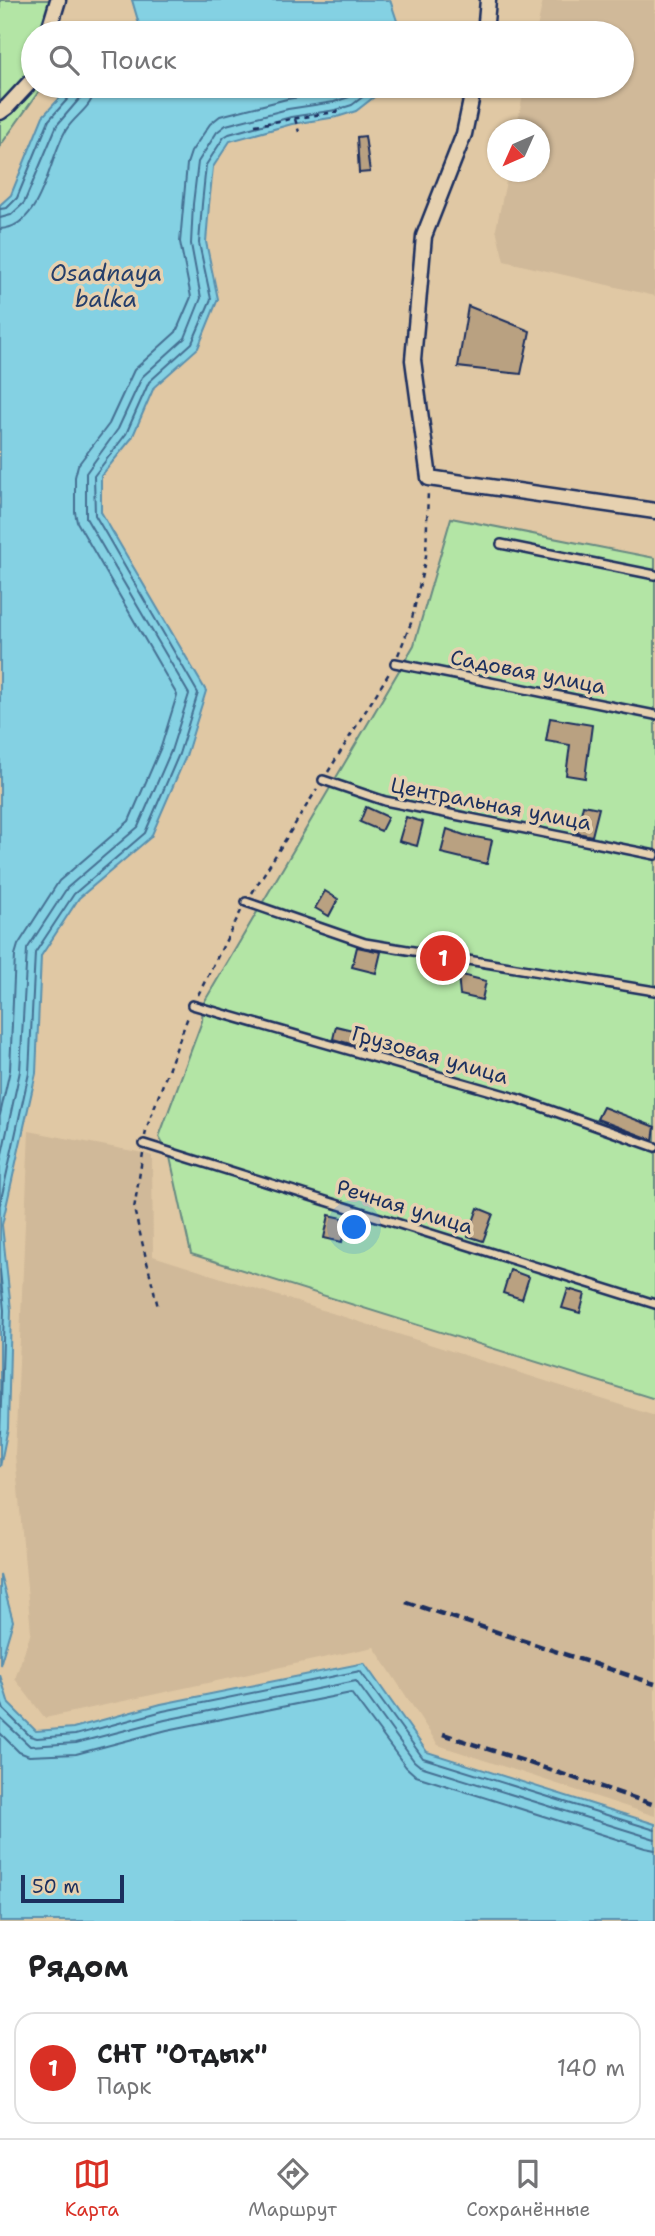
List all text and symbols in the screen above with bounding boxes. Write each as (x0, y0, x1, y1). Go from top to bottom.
search box (21, 21, 634, 98)
icon: search (45, 41, 83, 79)
text: Поиск (101, 42, 177, 77)
north arrow (487, 119, 550, 182)
water label: Osadnaya balka (50, 258, 162, 314)
street label: Садовая улица (448, 643, 608, 701)
street label: Центральная улица (388, 771, 594, 837)
pin: 1 (420, 932, 466, 984)
street label: Грузовая улица (348, 1019, 512, 1091)
street label: Речная улица (333, 1173, 477, 1241)
your location (337, 1210, 371, 1244)
scale bar (21, 1872, 124, 1904)
text: 50 m (32, 1874, 80, 1899)
text: Рядом (28, 1946, 128, 1987)
text: СНТ "Отдых" (97, 2036, 268, 2071)
text: 1 (48, 2053, 58, 2083)
text: 140 m (557, 2053, 625, 2083)
text: Парк (97, 2071, 152, 2101)
tab: Карта (65, 2155, 119, 2222)
tab: Маршрут (248, 2155, 337, 2222)
tab: Сохранённые (466, 2155, 590, 2222)

